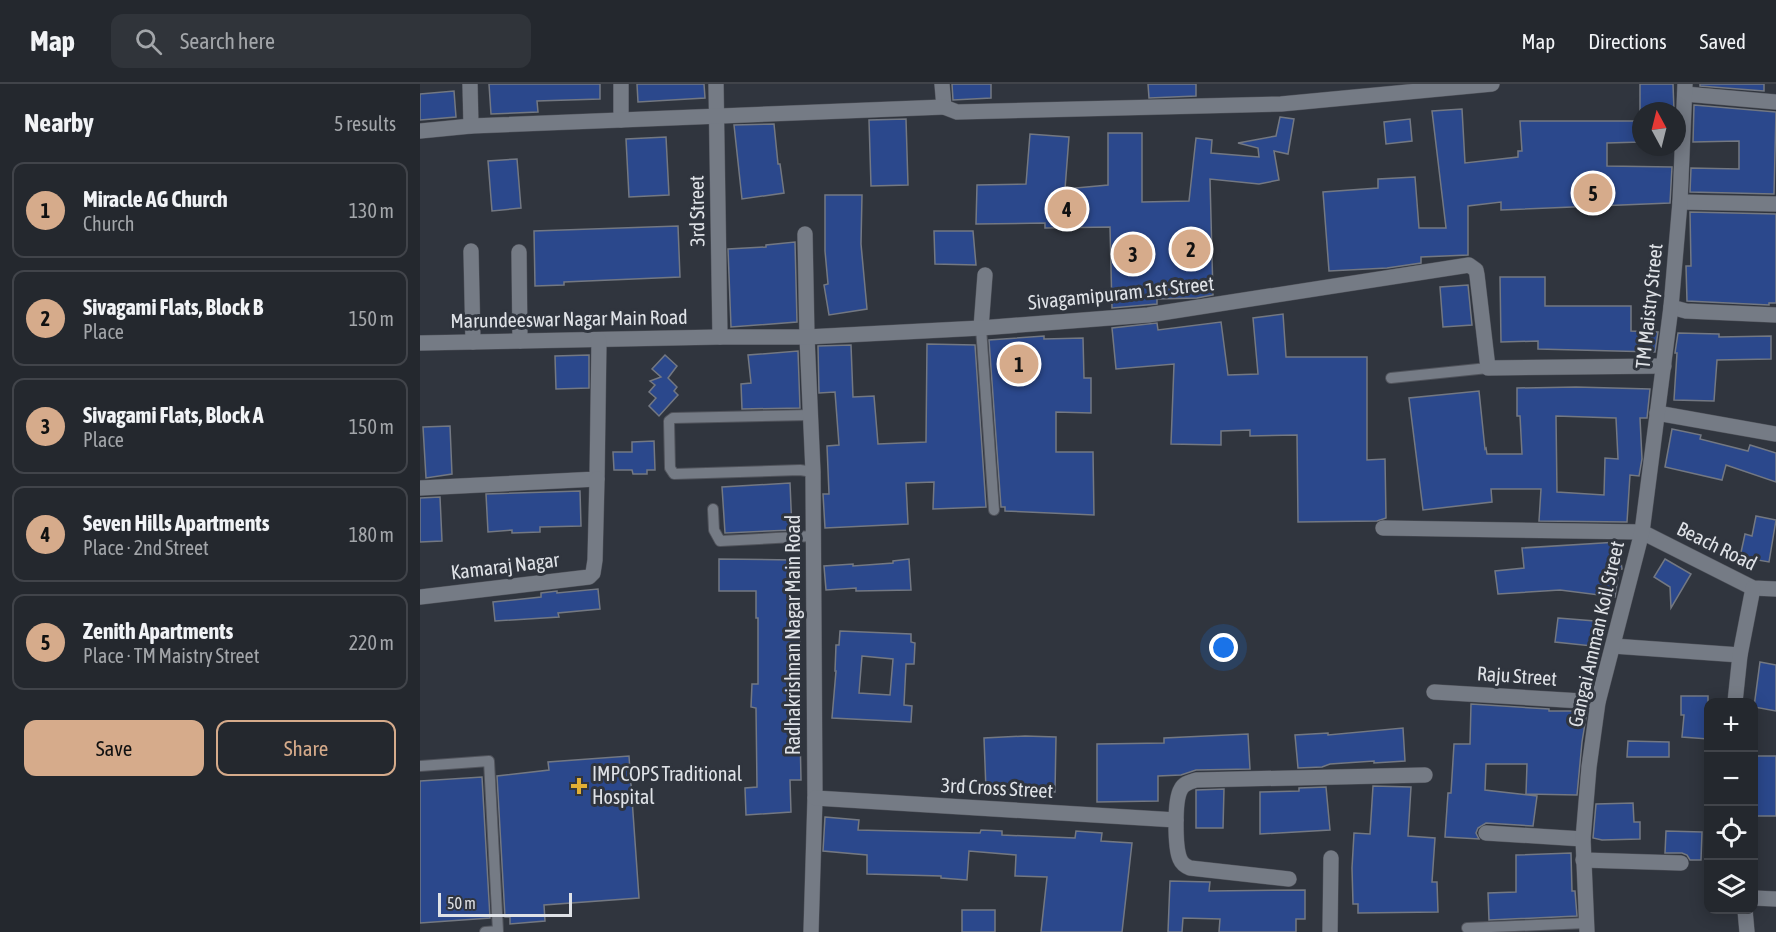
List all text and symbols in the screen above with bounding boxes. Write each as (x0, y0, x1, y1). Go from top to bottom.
search box (111, 14, 531, 68)
text: Map (30, 25, 75, 57)
icon: search (132, 25, 165, 58)
text: Search here (180, 28, 275, 54)
text: Map (1521, 29, 1555, 53)
text: Directions (1588, 29, 1667, 53)
text: Saved (1700, 29, 1746, 53)
north arrow (1632, 102, 1686, 156)
text: Nearby (24, 108, 94, 138)
text: 5 results (334, 112, 396, 135)
pin: 5 (1574, 170, 1612, 216)
street label: 3rd Street (684, 175, 709, 247)
text: Miracle AG Church (83, 186, 228, 212)
pin: 4 (1048, 186, 1086, 232)
text: 1 (41, 199, 50, 222)
text: 130 m (349, 199, 394, 222)
text: Church (83, 212, 134, 235)
pin: 2 (1172, 226, 1210, 272)
pin: 3 (1114, 232, 1152, 276)
street label: TM Maistry Street (1630, 242, 1667, 370)
street label: Sivagamipuram 1st Street (1027, 271, 1215, 314)
text: Sivagami Flats, Block B (83, 294, 263, 320)
street label: Marundeeswar Nagar Main Road (450, 305, 688, 332)
text: 2 (41, 307, 50, 330)
text: 150 m (349, 307, 394, 330)
text: Place (83, 320, 124, 343)
pin: 1 (1000, 342, 1038, 386)
text: Sivagami Flats, Block A (83, 402, 264, 428)
text: 3 (41, 415, 50, 438)
text: 150 m (349, 415, 394, 438)
text: Place (83, 428, 124, 451)
text: Seven Hills Apartments (83, 510, 269, 536)
street label: Radhakrishnan Nagar Main Road (781, 515, 804, 755)
street label: Beach Road (1674, 516, 1761, 575)
text: 4 (41, 523, 50, 546)
text: 180 m (349, 523, 394, 546)
text: Place · 2nd Street (83, 536, 209, 559)
street label: Gangai Amman Koil Street (1563, 538, 1628, 729)
street label: Kamaraj Nagar (449, 547, 562, 584)
text: Zenith Apartments (83, 618, 233, 644)
text: 5 (41, 631, 50, 654)
text: 220 m (349, 631, 394, 654)
your location (1209, 633, 1238, 662)
text: Place · TM Maistry Street (83, 644, 259, 667)
street label: Raju Street (1476, 661, 1558, 690)
map controls (1704, 698, 1758, 914)
button: + (1704, 698, 1758, 752)
button: Save (24, 720, 204, 776)
button: Share (216, 720, 396, 776)
button: − (1704, 752, 1758, 806)
place label: IMPCOPS Traditional Hospital (592, 762, 743, 808)
street label: 3rd Cross Street (940, 773, 1054, 802)
marker: IMPCOPS Traditional Hospital (570, 777, 588, 795)
button: locate (1704, 806, 1758, 860)
button: layers (1704, 860, 1758, 914)
scale bar (438, 890, 572, 918)
text: 50 m (447, 894, 476, 912)

